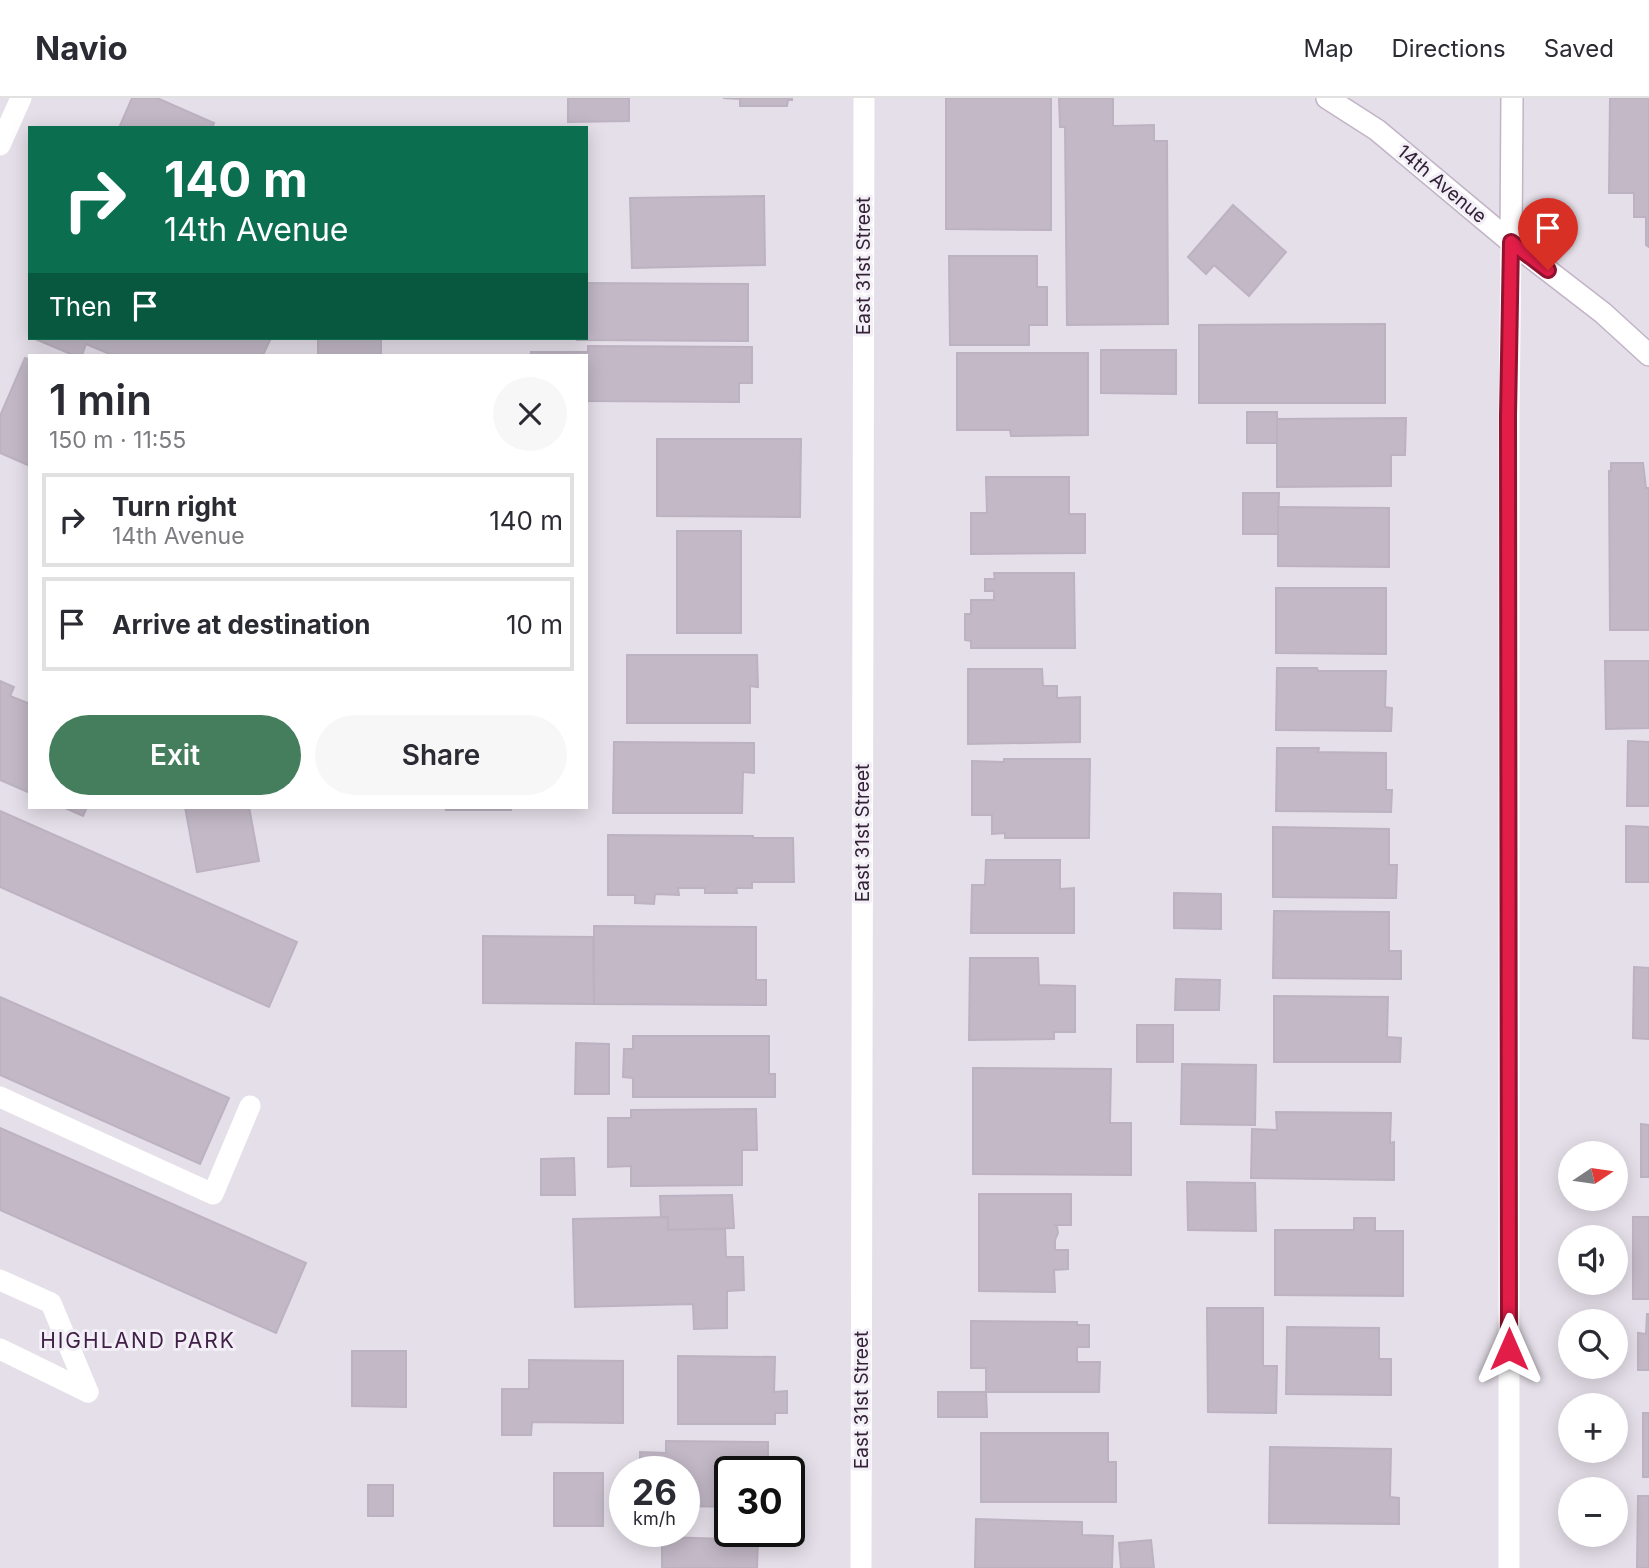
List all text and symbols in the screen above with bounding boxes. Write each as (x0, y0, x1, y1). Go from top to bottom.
text: Navio (35, 28, 128, 68)
text: Map (1304, 34, 1353, 63)
text: Directions (1391, 34, 1506, 63)
text: Saved (1544, 34, 1614, 63)
street label: 14th Avenue (1393, 140, 1491, 228)
text: 140 m (164, 150, 308, 209)
icon: right (49, 154, 140, 245)
street label: East 31st Street (852, 197, 875, 335)
pin (1518, 198, 1578, 270)
icon: arrive (1529, 209, 1567, 247)
text: 14th Avenue (164, 210, 348, 249)
icon: arrive (126, 287, 164, 325)
text: Then (49, 291, 112, 322)
text: 1 min (49, 374, 152, 425)
button: close (493, 377, 567, 451)
text: 150 m · 11:55 (49, 426, 186, 454)
text: Turn right (112, 491, 237, 522)
icon: right (53, 501, 91, 539)
text: 140 m (489, 505, 563, 536)
text: 14th Avenue (112, 522, 245, 550)
icon: arrive (53, 605, 91, 643)
text: Arrive at destination (112, 609, 371, 640)
text: 10 m (506, 609, 563, 640)
button: Exit (49, 715, 301, 795)
button: Share (315, 715, 567, 795)
street label: East 31st Street (851, 764, 874, 902)
north arrow (1558, 1141, 1628, 1211)
map controls (1558, 1141, 1628, 1547)
button: sound (1558, 1225, 1628, 1295)
button: search (1558, 1309, 1628, 1379)
position arrow (1472, 1312, 1546, 1386)
district label: HIGHLAND PARK (40, 1328, 236, 1353)
street label: East 31st Street (850, 1331, 873, 1469)
button: + (1558, 1393, 1628, 1463)
speed limit sign: 30 (714, 1456, 805, 1547)
text: 26 (632, 1471, 677, 1513)
button: − (1558, 1477, 1628, 1547)
text: km/h (633, 1508, 676, 1529)

